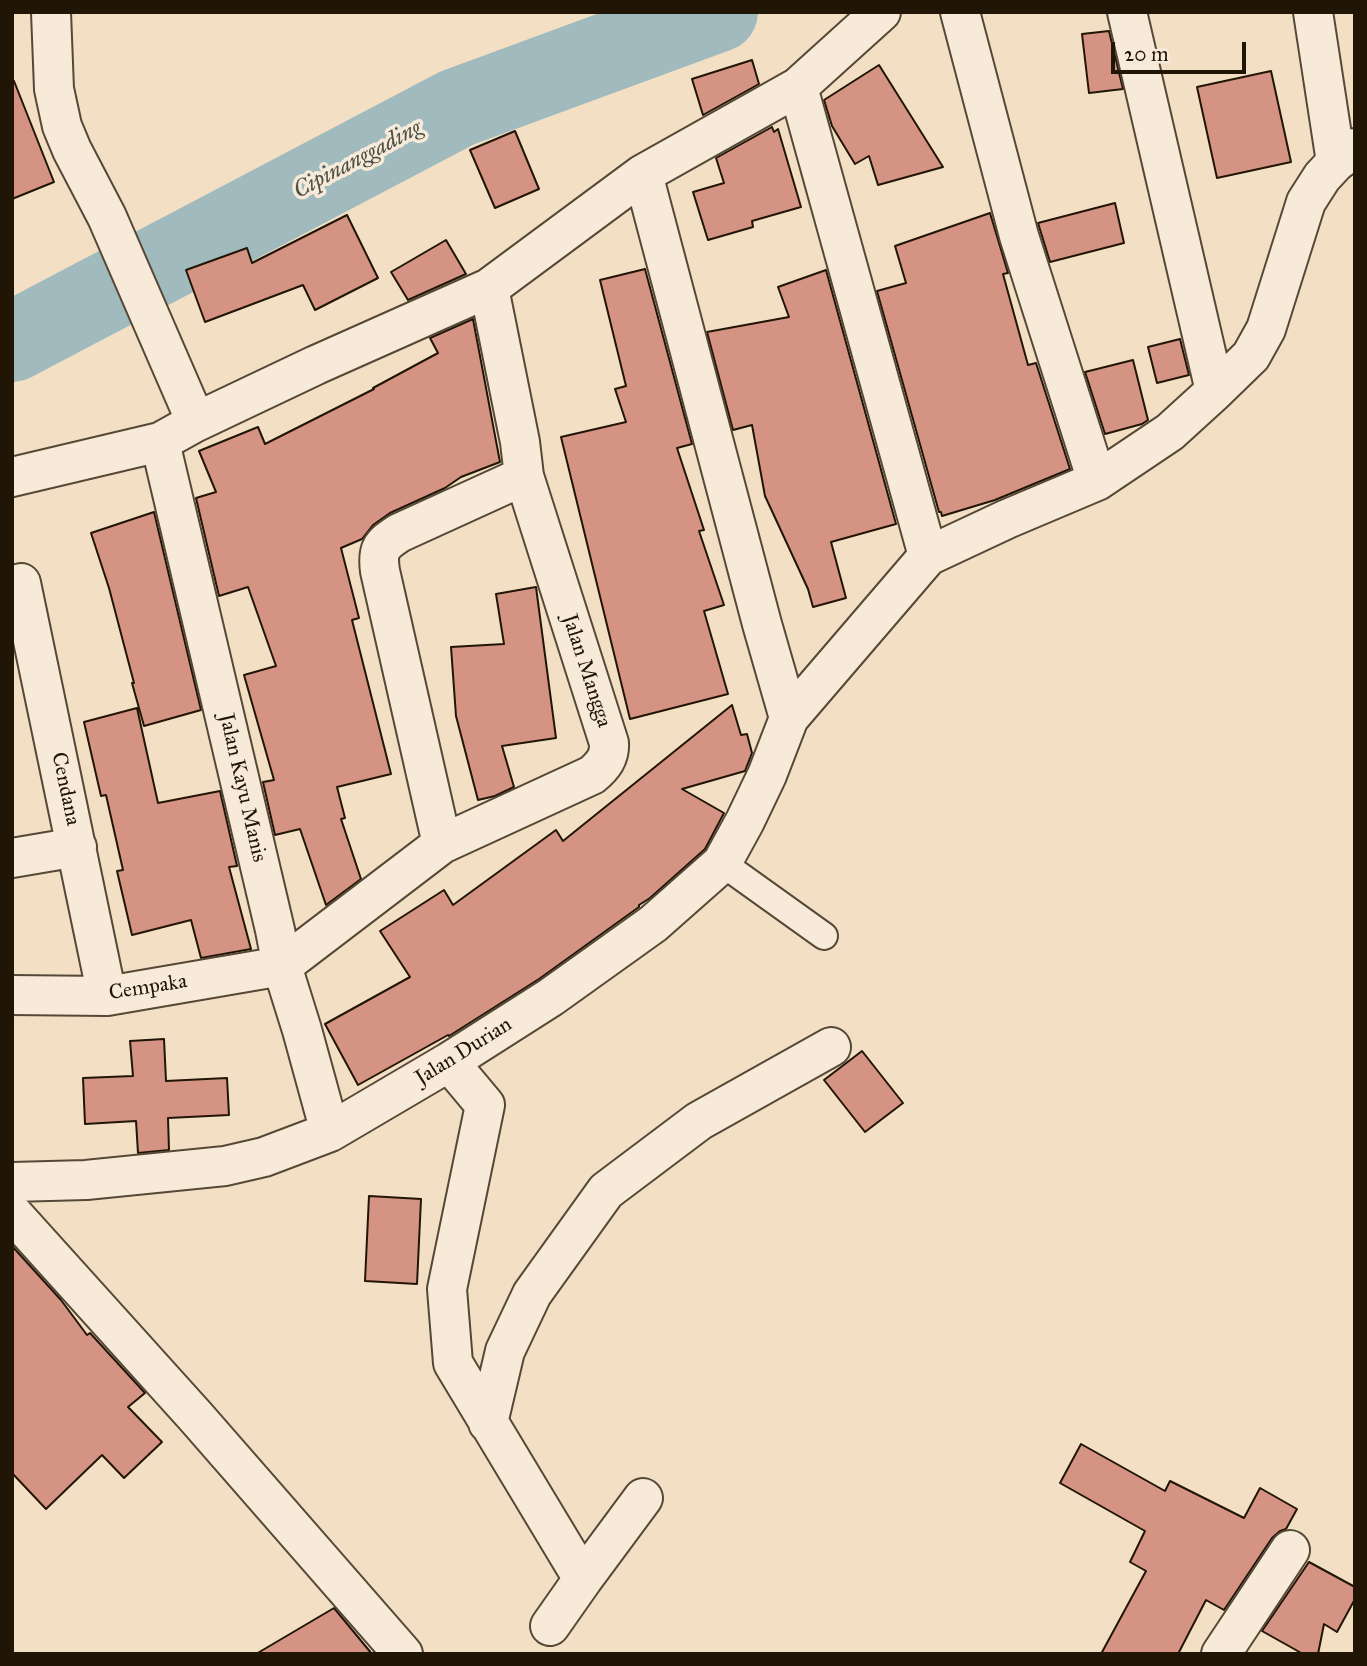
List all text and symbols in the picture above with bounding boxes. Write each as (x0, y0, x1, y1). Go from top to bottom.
scale bar (1115, 28, 1250, 72)
text: 20 m (1124, 41, 1169, 67)
water label: Cipinanggading (289, 115, 427, 205)
street label: Jalan Mangga (556, 611, 616, 731)
street label: Jalan Kayu Manis (213, 711, 271, 865)
street label: Cendana (45, 750, 85, 828)
street label: Cempaka (107, 969, 189, 1007)
street label: Jalan Durian (411, 1012, 517, 1092)

